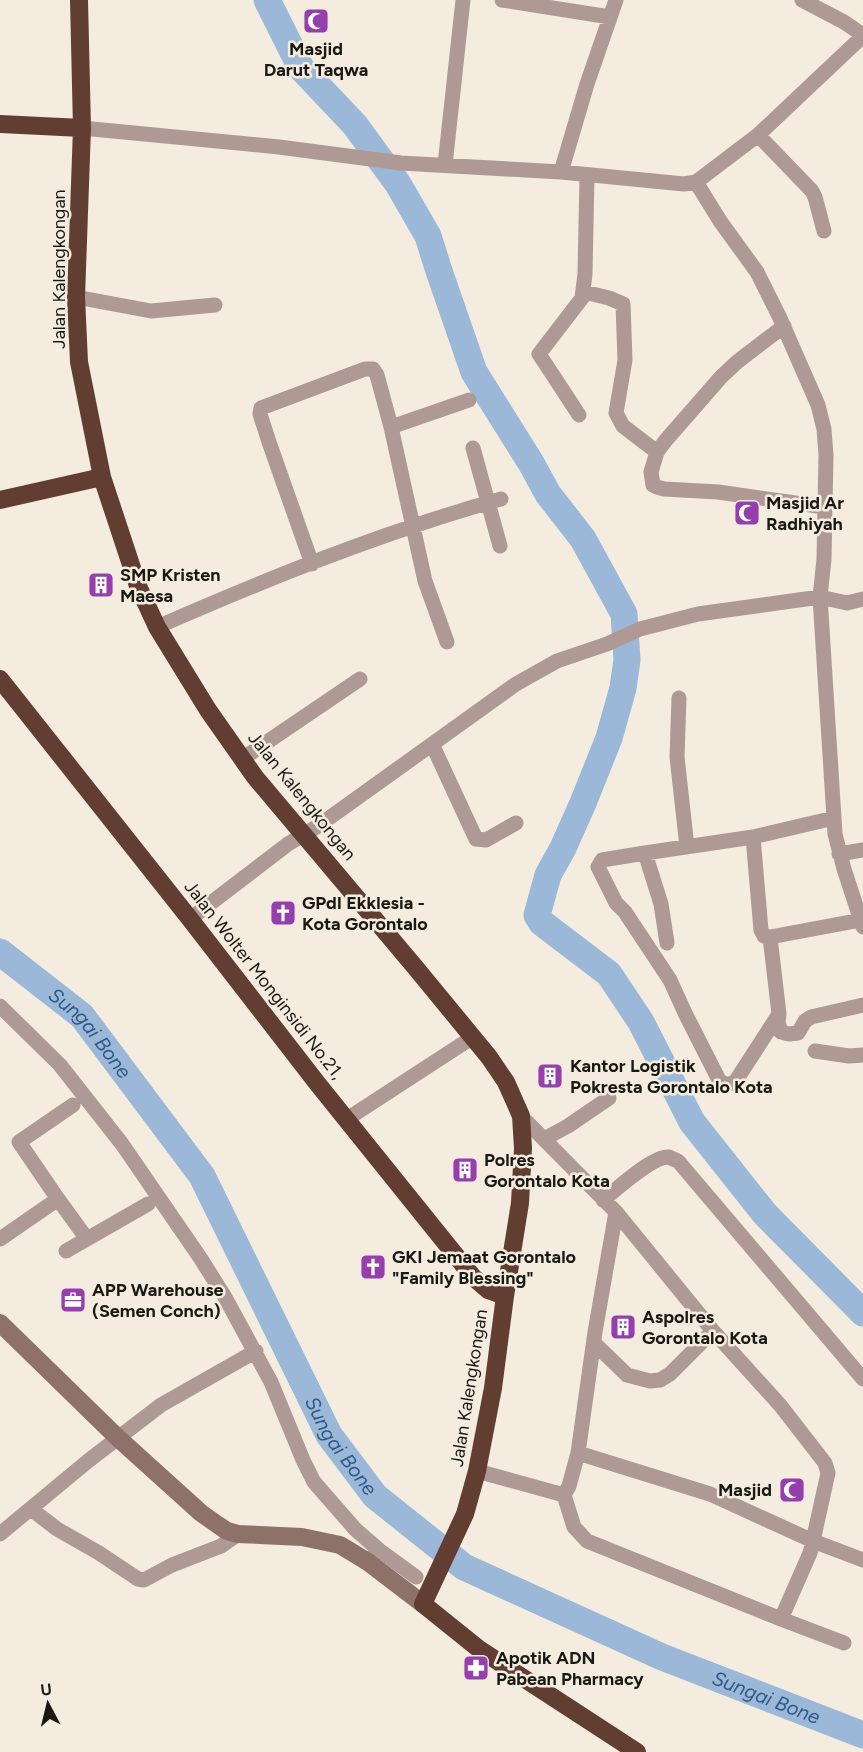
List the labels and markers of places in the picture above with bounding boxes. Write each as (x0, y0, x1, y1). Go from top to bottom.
mosque icon: Masjid Darut Taqwa (301, 6, 331, 36)
place label: Masjid Darut Taqwa (264, 38, 368, 81)
place label: Masjid Ar Radhiyah (766, 492, 844, 535)
mosque icon: Masjid Ar Radhiyah (732, 498, 762, 528)
place label: SMP Kristen Maesa (120, 564, 221, 607)
building icon: SMP Kristen Maesa (86, 570, 116, 600)
place label: GPdI Ekklesia - Kota Gorontalo (302, 892, 428, 935)
church icon: GPdI Ekklesia - Kota Gorontalo (268, 898, 298, 928)
place label: Kantor Logistik Pokresta Gorontalo Kota (570, 1055, 773, 1098)
building icon: Kantor Logistik Pokresta Gorontalo Kota (535, 1061, 565, 1091)
place label: Polres Gorontalo Kota (484, 1149, 610, 1192)
building icon: Polres Gorontalo Kota (450, 1155, 480, 1185)
place label: GKI Jemaat Gorontalo "Family Blessing" (392, 1246, 576, 1289)
church icon: GKI Jemaat Gorontalo "Family Blessing" (358, 1252, 388, 1282)
place label: APP Warehouse (Semen Conch) (92, 1279, 224, 1322)
office icon: APP Warehouse (Semen Conch) (58, 1285, 88, 1315)
place label: Aspolres Gorontalo Kota (642, 1306, 768, 1349)
building icon: Aspolres Gorontalo Kota (608, 1312, 638, 1342)
mosque icon: Masjid (777, 1475, 807, 1505)
place label: Masjid (718, 1479, 772, 1501)
place label: Apotik ADN Pabean Pharmacy (496, 1647, 644, 1690)
pharmacy icon: Apotik ADN Pabean Pharmacy (461, 1653, 491, 1683)

